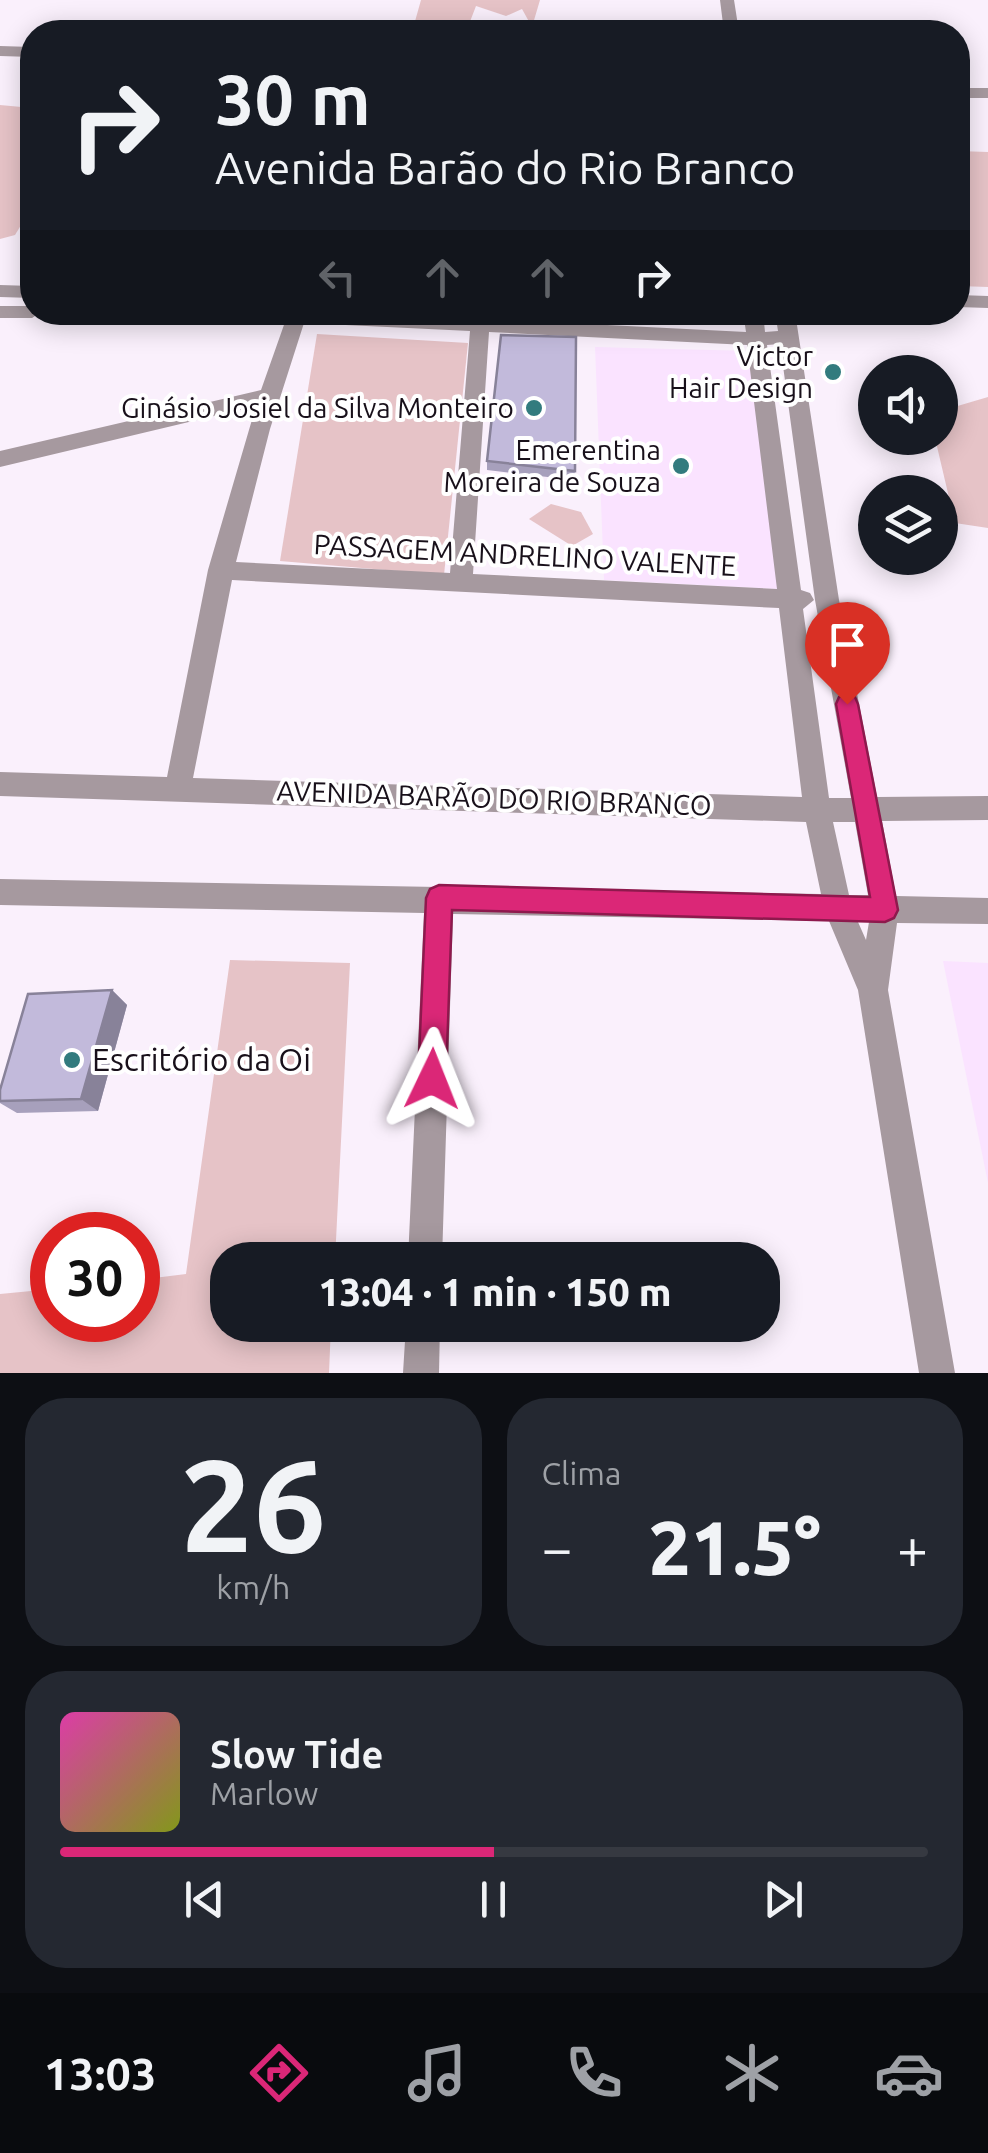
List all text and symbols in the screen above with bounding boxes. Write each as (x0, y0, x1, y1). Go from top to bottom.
icon: right (50, 60, 180, 190)
text: 30 m (215, 60, 371, 138)
text: Avenida Barão do Rio Branco (215, 142, 795, 193)
icon: left (310, 250, 365, 305)
icon: ahead (415, 250, 470, 305)
icon: ahead (520, 250, 575, 305)
icon: right (625, 250, 680, 305)
place label: Victor Hair Design (669, 340, 813, 403)
map controls (858, 355, 958, 575)
button: sound (858, 355, 958, 455)
marker: Victor Hair Design (822, 361, 844, 383)
place label: Ginásio Josiel da Silva Monteiro (121, 392, 514, 423)
marker: Ginásio Josiel da Silva Monteiro (523, 397, 545, 419)
place label: Emerentina Moreira de Souza (444, 434, 661, 497)
marker: Emerentina Moreira de Souza (670, 455, 692, 477)
button: layers (858, 475, 958, 575)
street label: PASSAGEM ANDRELINO VALENTE (313, 528, 737, 581)
pin (805, 602, 890, 705)
icon: arrive (820, 617, 875, 672)
street label: AVENIDA BARÃO DO RIO BRANCO (276, 774, 712, 821)
position arrow (380, 1027, 484, 1131)
place label: Escritório da Oi (92, 1041, 311, 1077)
marker: Escritório da Oi (61, 1049, 83, 1071)
speed limit sign: 30 (30, 1212, 160, 1342)
text: 13:04 · 1 min · 150 m (318, 1271, 672, 1313)
text: 26 (180, 1431, 327, 1577)
text: Clima (542, 1455, 621, 1491)
text: 21.5° (648, 1505, 821, 1589)
text: − (542, 1517, 573, 1578)
text: + (897, 1517, 928, 1578)
text: km/h (216, 1569, 290, 1605)
text: Slow Tide (210, 1733, 383, 1775)
text: Marlow (210, 1775, 318, 1811)
icon: previous (177, 1872, 232, 1927)
icon: pause (466, 1872, 521, 1927)
icon: next (756, 1872, 811, 1927)
icon: directions (244, 2038, 314, 2108)
icon: music (402, 2038, 472, 2108)
icon: phone (559, 2038, 629, 2108)
icon: climate (717, 2038, 787, 2108)
icon: car (874, 2038, 944, 2108)
text: 13:03 (44, 2048, 156, 2099)

